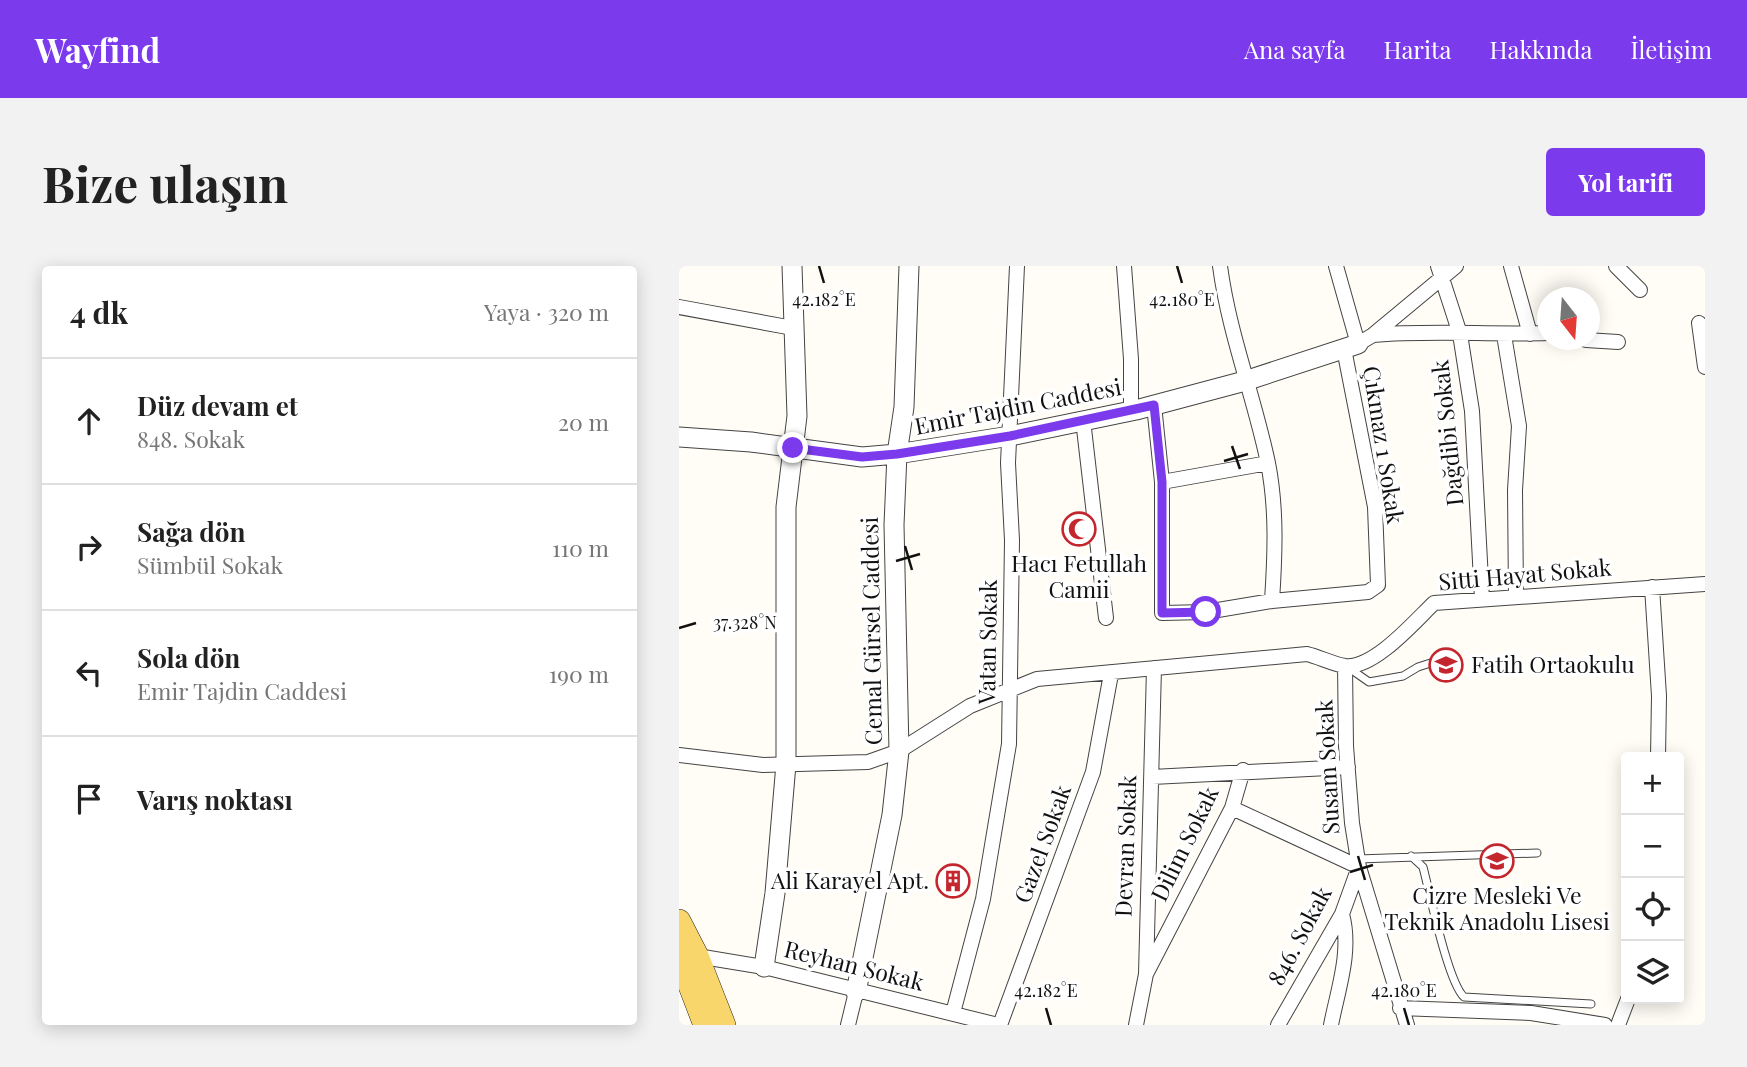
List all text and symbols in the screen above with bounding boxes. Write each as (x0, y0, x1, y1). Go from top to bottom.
text: Wayfind (35, 27, 160, 71)
text: Ana sayfa (1244, 33, 1345, 65)
text: Harita (1383, 33, 1452, 65)
text: Hakkında (1490, 33, 1592, 65)
text: İletişim (1630, 33, 1712, 65)
button: Yol tarifi (1546, 148, 1705, 216)
text: Bize ulaşın (42, 150, 288, 215)
text: 42.182°E (792, 287, 856, 311)
text: 42.180°E (1149, 287, 1215, 311)
north arrow (1537, 287, 1600, 350)
text: 4 dk (70, 292, 128, 332)
text: Yaya · 320 m (484, 296, 609, 327)
street label: Dağdibi Sokak (1423, 358, 1470, 508)
street label: Çıkmaz 1 Sokak (1357, 364, 1412, 526)
street label: Emir Tajdin Caddesi (912, 370, 1124, 441)
text: Düz devam et (137, 388, 298, 423)
icon: ahead (70, 402, 108, 440)
text: 20 m (558, 406, 609, 437)
text: 848. Sokak (137, 423, 245, 454)
route end (777, 432, 808, 463)
mosque icon: Hacı Fetullah Camii (1060, 510, 1098, 548)
text: Sağa dön (137, 514, 245, 549)
street label: Cemal Gürsel Caddesi (853, 516, 888, 745)
icon: right (70, 528, 108, 566)
text: 110 m (552, 532, 609, 563)
place label: Hacı Fetullah Camii (1011, 547, 1148, 604)
text: Sümbül Sokak (137, 549, 283, 580)
street label: Sitti Hayat Sokak (1437, 550, 1613, 596)
street label: Vatan Sokak (970, 579, 1003, 706)
route start (1190, 596, 1221, 627)
text: 37.328°N (713, 610, 777, 634)
text: Sola dön (137, 640, 240, 675)
school or university icon: Fatih Ortaokulu (1427, 646, 1465, 684)
place label: Fatih Ortaokulu (1471, 648, 1635, 679)
icon: left (70, 654, 108, 692)
text: 190 m (549, 658, 609, 689)
text: Emir Tajdin Caddesi (137, 675, 347, 706)
street label: Susam Sokak (1307, 699, 1346, 835)
map controls (1621, 752, 1684, 1004)
button: + (1621, 752, 1684, 815)
street label: Devran Sokak (1107, 774, 1142, 917)
icon: arrive (70, 780, 108, 818)
street label: Gazel Sokak (1006, 780, 1077, 907)
street label: Dilim Sokak (1143, 780, 1225, 906)
text: Varış noktası (137, 782, 293, 817)
button: − (1621, 815, 1684, 878)
school or university icon: Cizre Mesleki Ve Teknik Anadolu Lisesi (1478, 842, 1516, 880)
building icon: Ali Karayel Apt. (934, 862, 972, 900)
place label: Ali Karayel Apt. (770, 864, 929, 895)
button: locate (1621, 878, 1684, 941)
place label: Cizre Mesleki Ve Teknik Anadolu Lisesi (1384, 879, 1610, 936)
street label: 846. Sokak (1260, 880, 1338, 990)
street label: Reyhan Sokak (781, 932, 928, 997)
button: layers (1621, 941, 1684, 1004)
text: 42.182°E (1014, 978, 1078, 1002)
text: 42.180°E (1371, 978, 1437, 1002)

